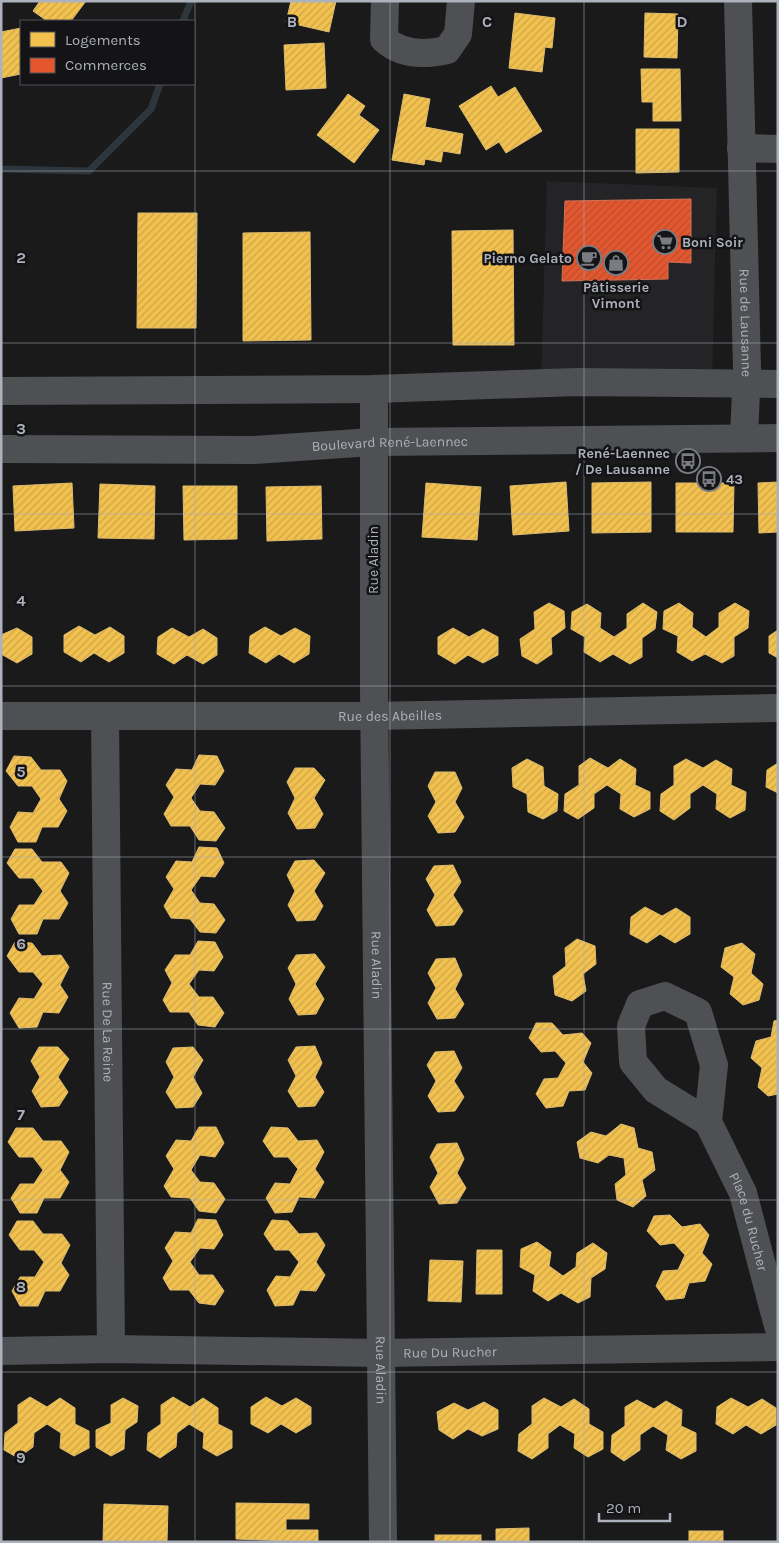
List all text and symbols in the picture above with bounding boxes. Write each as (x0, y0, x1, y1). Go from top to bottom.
text: B (287, 12, 297, 31)
text: C (482, 12, 492, 31)
text: D (677, 12, 688, 31)
legend (20, 20, 195, 85)
text: Logements (65, 31, 141, 49)
text: Commerces (65, 56, 147, 74)
supermarket icon: Boni Soir (652, 229, 678, 255)
place label: Boni Soir (682, 234, 743, 251)
cafe icon: Pierno Gelato (576, 245, 602, 271)
text: 2 (16, 248, 26, 267)
place label: Pierno Gelato (483, 250, 572, 267)
shop icon: Pâtisserie Vimont (603, 250, 629, 276)
street label: Rue de Lausanne (736, 269, 756, 377)
place label: Pâtisserie Vimont (583, 279, 649, 312)
text: 3 (16, 419, 26, 438)
street label: Boulevard René-Laennec (311, 433, 468, 455)
place label: René-Laennec / De Lausanne (575, 445, 670, 478)
bus stop icon: René-Laennec / De Lausanne (675, 448, 701, 474)
bus stop icon: 43 (696, 466, 722, 492)
place label: 43 (726, 471, 743, 488)
street label: Rue Aladin (365, 526, 382, 594)
text: 4 (16, 591, 26, 610)
street label: Rue des Abeilles (338, 706, 442, 725)
text: 5 (16, 762, 26, 781)
street label: Rue Aladin (368, 931, 386, 999)
text: 6 (16, 934, 26, 953)
street label: Rue De La Reine (99, 982, 117, 1082)
text: 7 (17, 1105, 25, 1124)
street label: Place du Rucher (726, 1169, 772, 1274)
text: 8 (16, 1277, 26, 1296)
street label: Rue Aladin (372, 1336, 390, 1404)
street label: Rue Du Rucher (403, 1343, 498, 1361)
text: 9 (16, 1448, 26, 1467)
scale bar (599, 1490, 670, 1522)
text: 20 m (606, 1499, 641, 1517)

